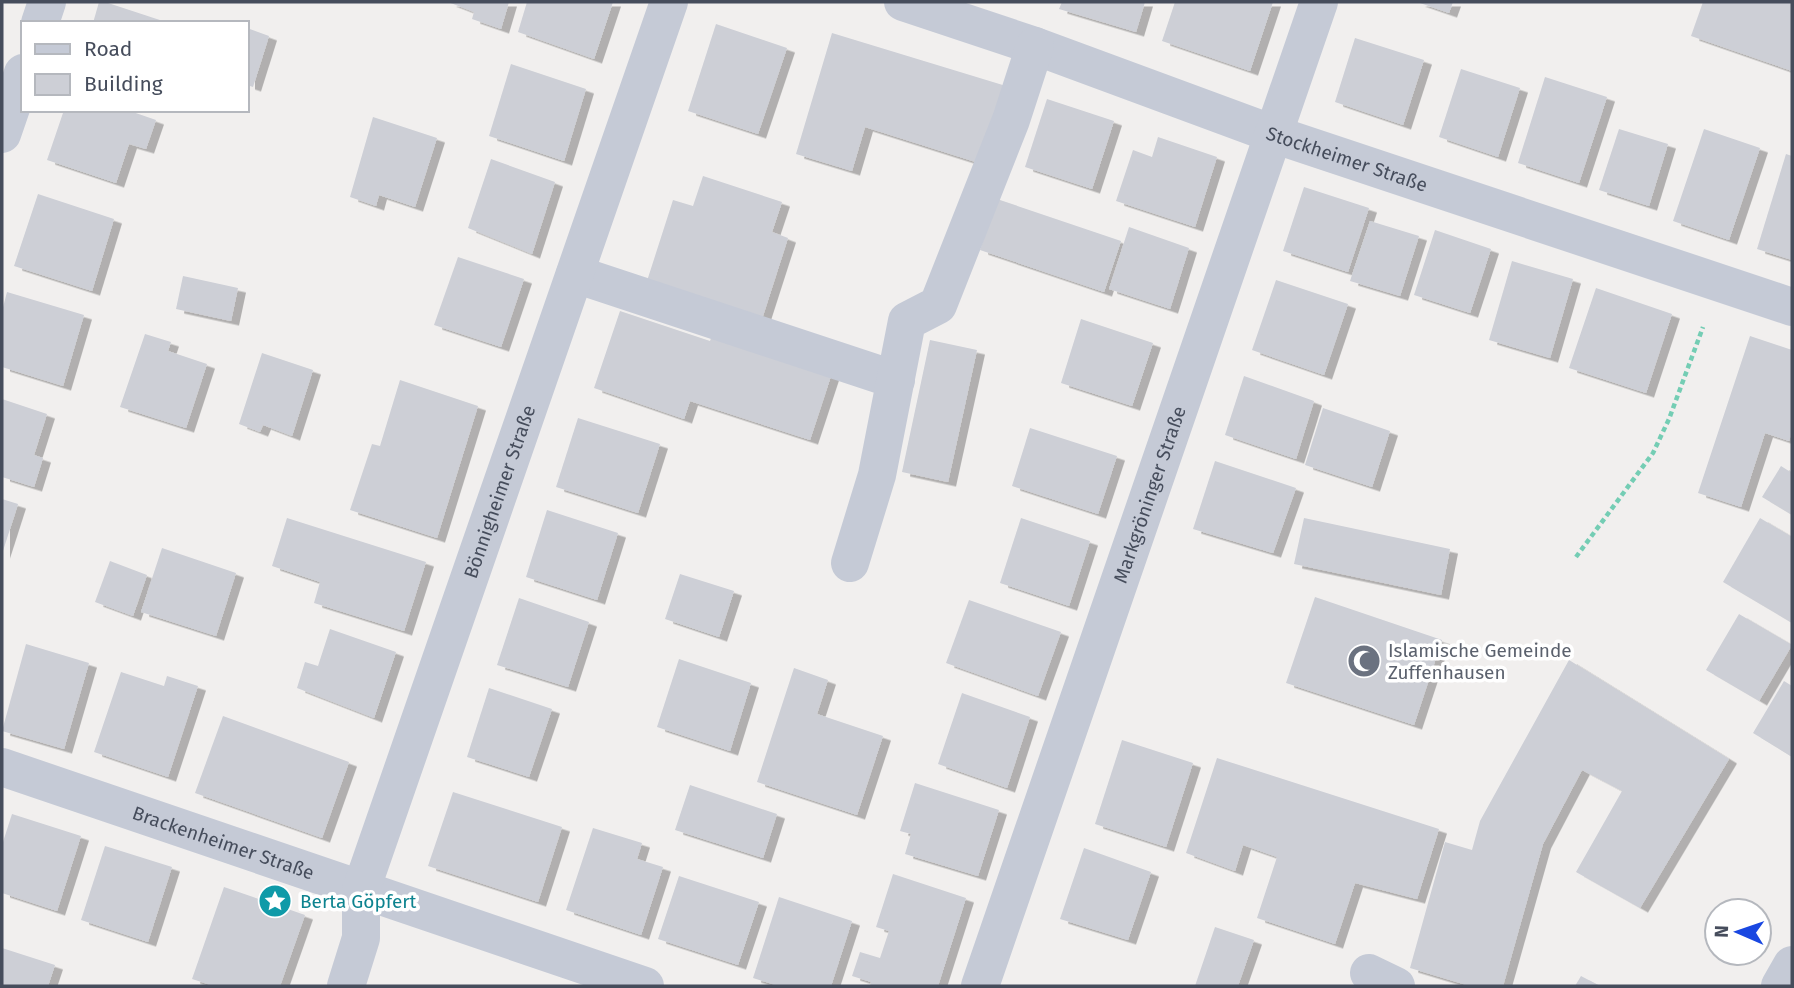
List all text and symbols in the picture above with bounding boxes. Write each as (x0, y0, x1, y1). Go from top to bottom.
legend (21, 21, 248, 112)
text: Road (84, 36, 132, 62)
text: Building (84, 71, 163, 97)
street label: Stockheimer Straße (1263, 121, 1431, 196)
street label: Bönnigheimer Straße (459, 402, 540, 581)
street label: Markgröninger Straße (1108, 403, 1190, 586)
place label: Islamische Gemeinde Zuffenhausen (1388, 639, 1572, 684)
mosque icon: Islamische Gemeinde Zuffenhausen (1345, 642, 1383, 680)
street label: Brackenheimer Straße (130, 801, 317, 884)
place icon: Berta Göpfert (256, 882, 294, 920)
place label: Berta Göpfert (300, 890, 417, 913)
north arrow (1703, 897, 1773, 967)
text: N (1710, 925, 1733, 938)

